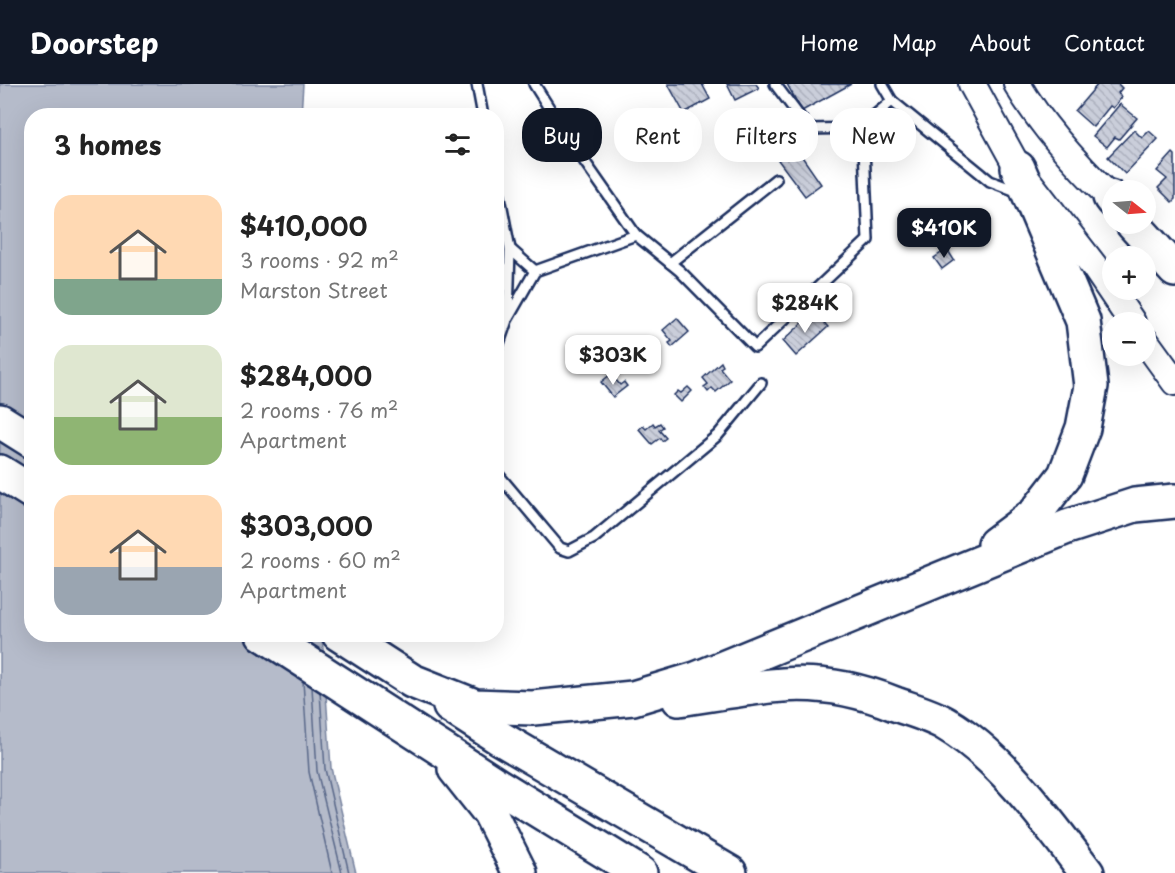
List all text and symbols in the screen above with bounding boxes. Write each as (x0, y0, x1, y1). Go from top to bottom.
text: Doorstep (30, 21, 159, 64)
text: Home (800, 26, 859, 58)
text: Map (892, 26, 937, 58)
text: About (970, 26, 1031, 58)
text: Contact (1064, 26, 1145, 58)
chip: Buy (522, 108, 602, 162)
chip: Rent (614, 108, 702, 162)
chip: Filters (714, 108, 818, 162)
chip: New (830, 108, 916, 162)
text: 3 homes (54, 125, 161, 164)
icon: filters (441, 128, 474, 161)
north arrow (1102, 180, 1156, 234)
map controls (1102, 180, 1156, 366)
text: $410,000 (240, 206, 367, 245)
pin: $410K (902, 208, 986, 259)
text: $410K (911, 212, 977, 242)
icon: home (102, 219, 174, 291)
text: 3 rooms · 92 m² (240, 245, 399, 275)
button: + (1102, 246, 1156, 300)
text: Marston Street (240, 275, 388, 305)
pin: $284K (763, 283, 847, 334)
text: $284K (771, 287, 839, 317)
button: − (1102, 312, 1156, 366)
pin: $303K (571, 335, 655, 386)
text: $303K (579, 339, 647, 369)
text: $284,000 (240, 356, 372, 395)
icon: home (102, 369, 174, 441)
text: 2 rooms · 76 m² (240, 395, 398, 425)
text: Apartment (240, 425, 347, 455)
text: $303,000 (240, 506, 373, 545)
icon: home (102, 519, 174, 591)
text: 2 rooms · 60 m² (240, 545, 401, 575)
text: Apartment (240, 575, 347, 605)

